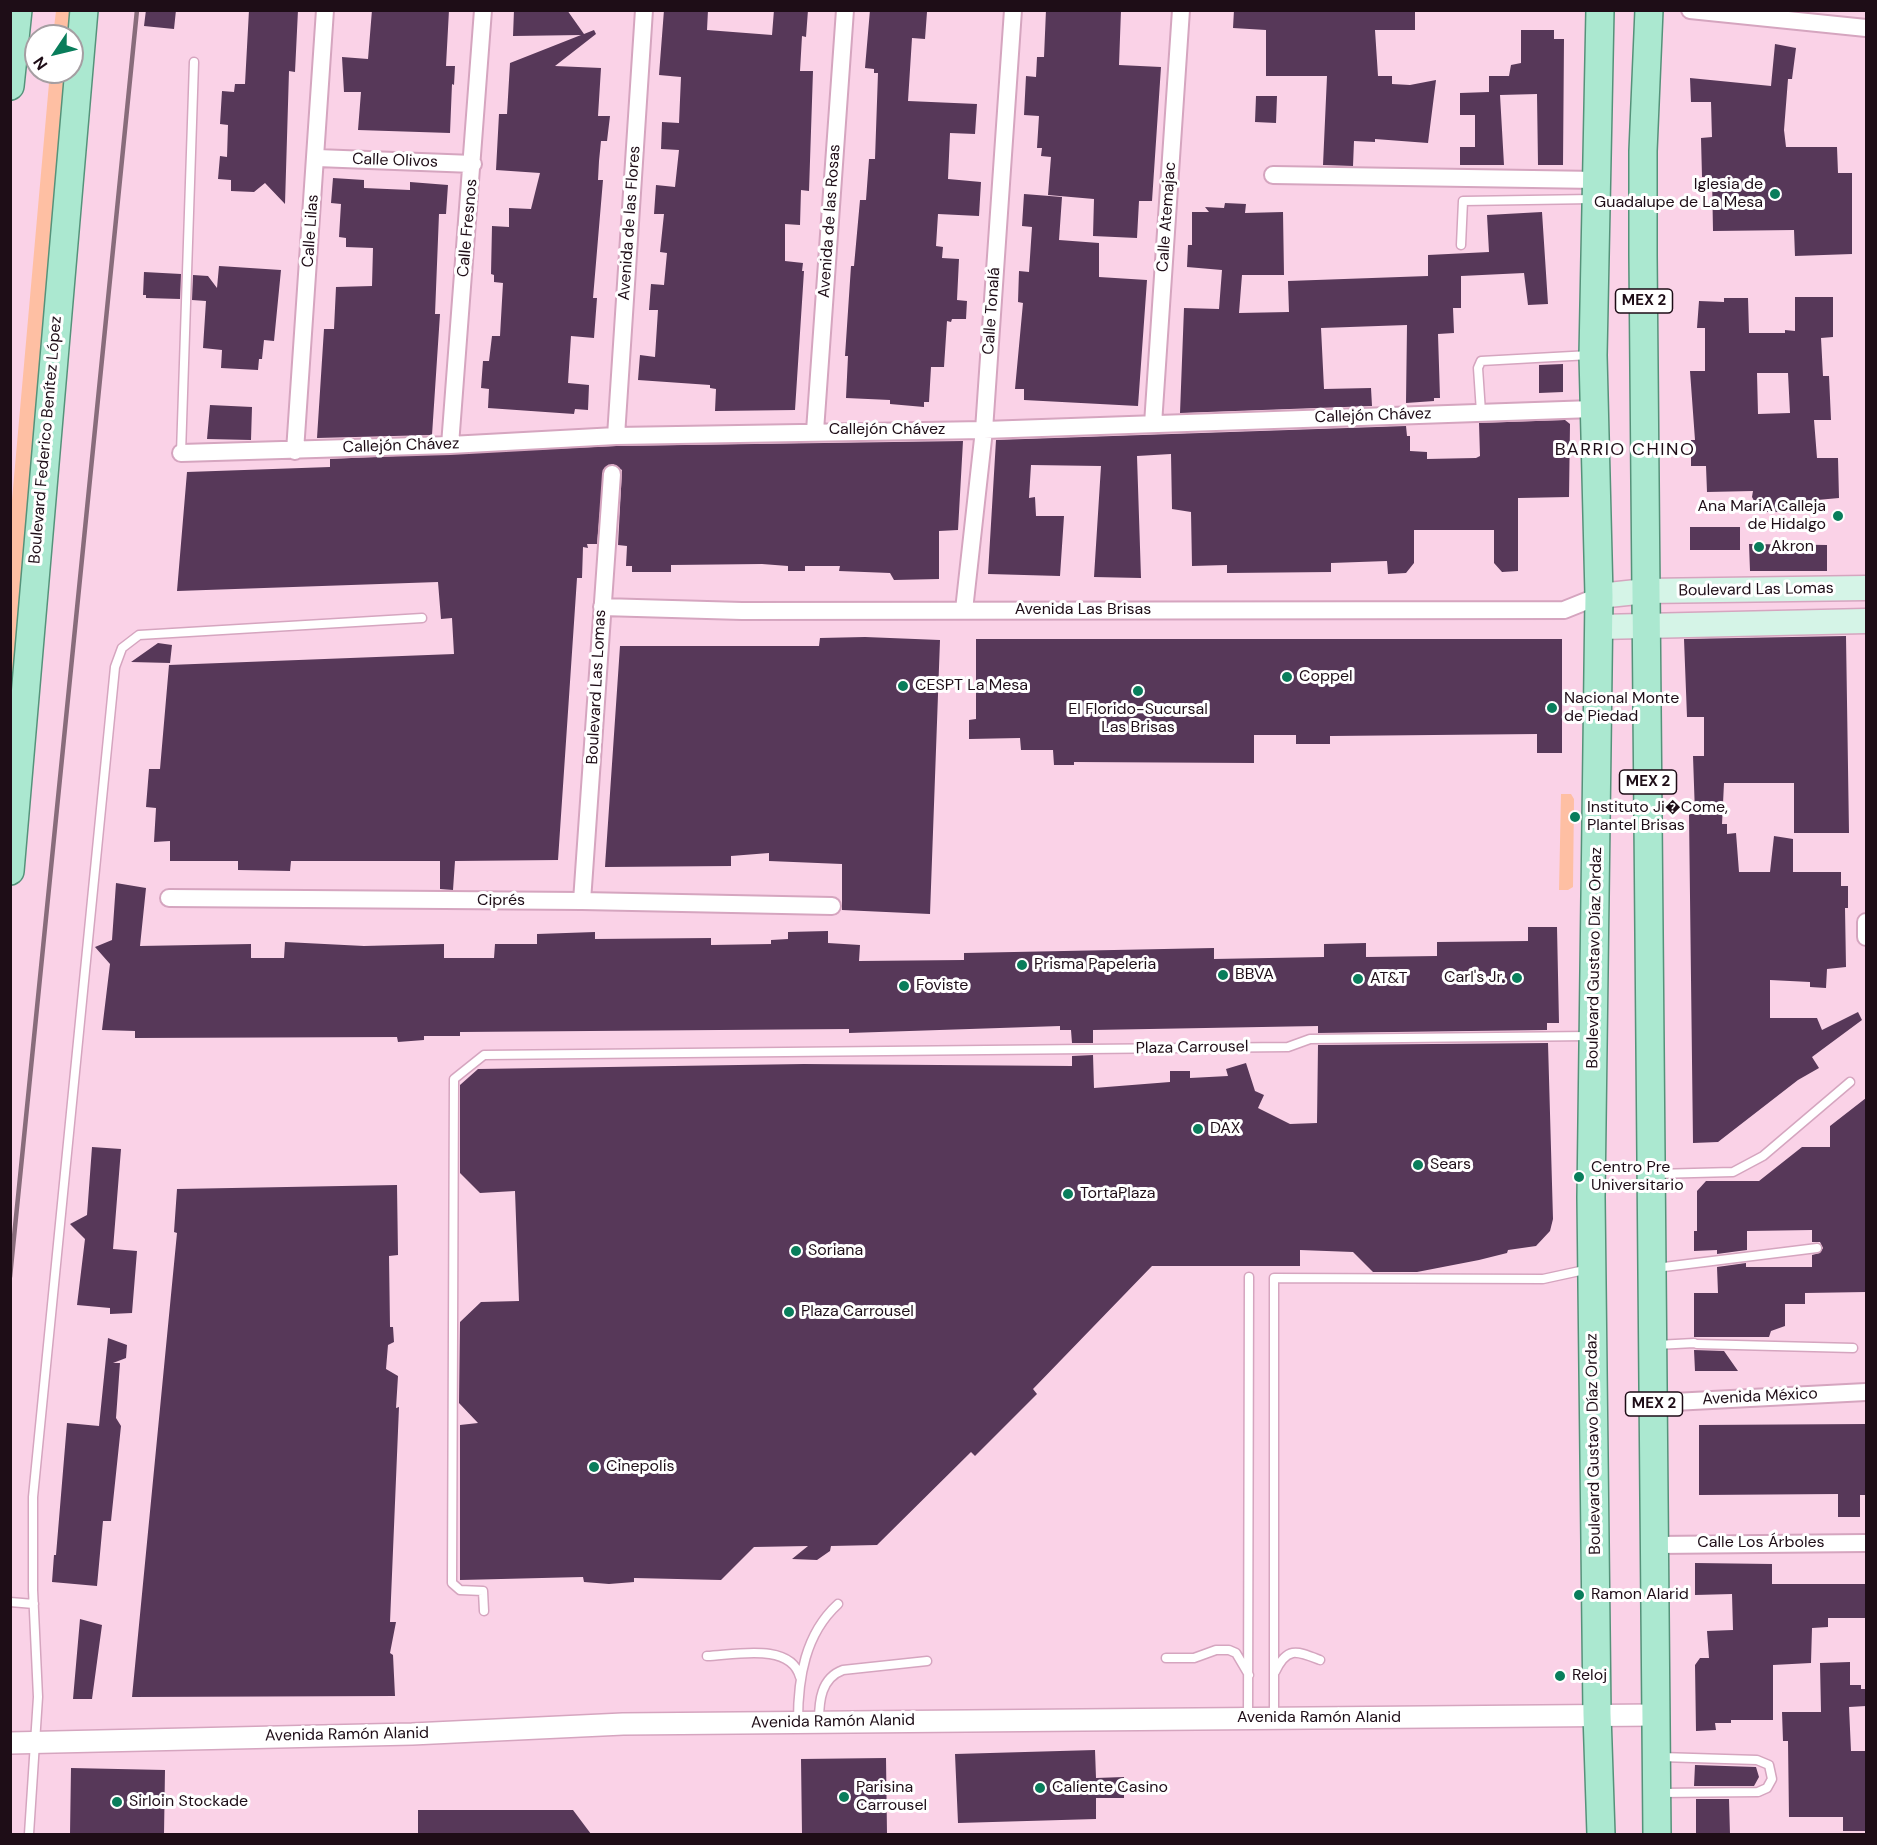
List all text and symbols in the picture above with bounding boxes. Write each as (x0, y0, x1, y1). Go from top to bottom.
north arrow (24, 24, 84, 84)
text: N (29, 53, 52, 74)
street label: Avenida de las Rosas (815, 143, 845, 299)
street label: Avenida de las Flores (615, 145, 645, 301)
street label: Calle Olivos (352, 150, 438, 172)
street label: Calle Atemajac (1154, 161, 1180, 273)
place label: Iglesia de Guadalupe de La Mesa (1594, 175, 1763, 213)
street label: Calle Fresnos (454, 178, 482, 278)
marker: Iglesia de Guadalupe de La Mesa (1768, 187, 1782, 201)
street label: Calle Lilas (299, 194, 323, 268)
street label: Calle Tonalá (979, 267, 1005, 355)
road number: MEX 2 (1616, 289, 1672, 313)
street label: Boulevard Federico Benítez López (26, 315, 66, 565)
street label: Callejón Chávez (1314, 404, 1432, 428)
street label: Callejón Chávez (829, 420, 945, 440)
street label: Callejón Chávez (342, 434, 460, 458)
district label: BARRIO CHINO (1555, 439, 1695, 461)
place label: Ana MariA Calleja de Hidalgo (1697, 497, 1826, 535)
marker: Ana MariA Calleja de Hidalgo (1831, 509, 1845, 523)
place label: Akron (1771, 537, 1814, 557)
marker: Akron (1752, 540, 1766, 554)
street label: Boulevard Las Lomas (1678, 579, 1834, 601)
street label: Avenida Las Brisas (1015, 600, 1151, 620)
street label: Boulevard Las Lomas (583, 609, 611, 765)
place label: Coppel (1299, 667, 1353, 687)
marker: Coppel (1280, 670, 1294, 684)
place label: CESPT La Mesa (915, 676, 1028, 696)
marker: CESPT La Mesa (896, 679, 910, 693)
marker: El Florido-Sucursal Las Brisas (1131, 684, 1145, 698)
place label: Nacional Monte de Piedad (1564, 689, 1679, 727)
place label: El Florido-Sucursal Las Brisas (1068, 700, 1208, 738)
marker: Nacional Monte de Piedad (1545, 701, 1559, 715)
road number: MEX 2 (1620, 770, 1676, 794)
place label: Instituto Ji�Come, Plantel Brisas (1587, 798, 1728, 836)
marker: Instituto Ji�Come, Plantel Brisas (1568, 810, 1582, 824)
street label: Boulevard Gustavo Díaz Ordaz (1583, 847, 1607, 1069)
street label: Ciprés (477, 891, 525, 911)
place label: Prisma Papeleria (1034, 955, 1156, 975)
marker: Prisma Papeleria (1015, 958, 1029, 972)
place label: BBVA (1235, 965, 1274, 985)
marker: BBVA (1216, 968, 1230, 982)
place label: Carl's Jr. (1444, 968, 1505, 988)
place label: AT&T (1370, 969, 1408, 989)
marker: Carl's Jr. (1510, 971, 1524, 985)
marker: AT&T (1351, 972, 1365, 986)
place label: Foviste (916, 976, 968, 996)
marker: Foviste (897, 979, 911, 993)
street label: Plaza Carrousel (1135, 1037, 1249, 1059)
place label: DAX (1210, 1119, 1240, 1139)
marker: DAX (1191, 1122, 1205, 1136)
place label: Sears (1430, 1155, 1471, 1175)
marker: Sears (1411, 1158, 1425, 1172)
place label: Centro Pre Universitario (1591, 1158, 1684, 1196)
marker: Centro Pre Universitario (1572, 1170, 1586, 1184)
place label: TortaPlaza (1080, 1184, 1156, 1204)
marker: TortaPlaza (1061, 1187, 1075, 1201)
place label: Soriana (808, 1241, 863, 1261)
marker: Soriana (789, 1244, 803, 1258)
place label: Plaza Carrousel (801, 1302, 914, 1322)
marker: Plaza Carrousel (782, 1305, 796, 1319)
street label: Boulevard Gustavo Díaz Ordaz (1582, 1333, 1606, 1555)
street label: Avenida México (1702, 1384, 1818, 1410)
road number: MEX 2 (1626, 1392, 1682, 1416)
place label: Cinepolis (606, 1457, 675, 1477)
marker: Cinepolis (587, 1460, 601, 1474)
street label: Calle Los Árboles (1697, 1533, 1825, 1553)
place label: Ramon Alarid (1591, 1585, 1689, 1605)
marker: Ramon Alarid (1572, 1588, 1586, 1602)
place label: Reloj (1572, 1666, 1607, 1686)
marker: Reloj (1553, 1669, 1567, 1683)
street label: Avenida Ramón Alanid (1237, 1708, 1401, 1728)
street label: Avenida Ramón Alanid (751, 1711, 915, 1733)
street label: Avenida Ramón Alanid (265, 1724, 429, 1746)
place label: Parisina Carrousel (856, 1778, 927, 1816)
place label: Caliente Casino (1052, 1778, 1168, 1798)
marker: Caliente Casino (1033, 1781, 1047, 1795)
marker: Parisina Carrousel (837, 1790, 851, 1804)
place label: Sirloin Stockade (129, 1792, 248, 1812)
marker: Sirloin Stockade (110, 1795, 124, 1809)

